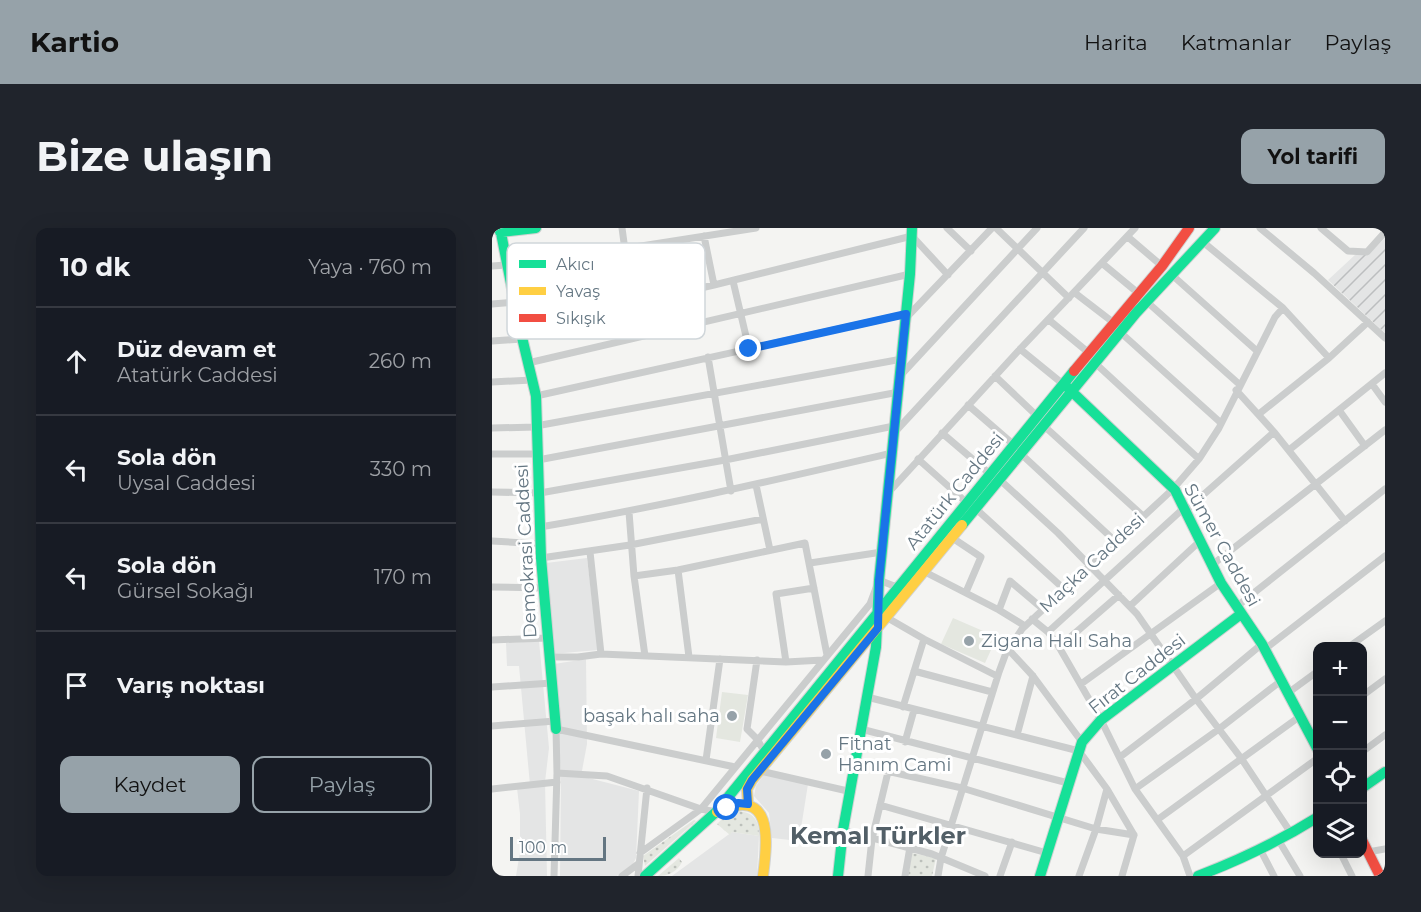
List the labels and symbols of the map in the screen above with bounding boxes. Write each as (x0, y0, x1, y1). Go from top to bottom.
legend (507, 243, 705, 339)
text: Akıcı (556, 255, 595, 274)
text: Yavaş (556, 282, 600, 301)
text: Sıkışık (556, 309, 606, 328)
route end (735, 335, 761, 361)
street label: Atatürk Caddesi (901, 428, 1009, 554)
street label: Demokrasi Caddesi (510, 463, 542, 639)
street label: Sümer Caddesi (1179, 480, 1265, 610)
street label: Maçka Caddesi (1035, 509, 1149, 617)
street label: Fırat Caddesi (1084, 629, 1190, 719)
place label: Zigana Halı Saha (981, 630, 1132, 652)
marker: Zigana Halı Saha (962, 634, 976, 648)
place label: başak halı saha (583, 705, 720, 727)
marker: başak halı saha (725, 709, 739, 723)
place label: Fitnat Hanım Cami (838, 733, 951, 776)
marker: Fitnat Hanım Cami (819, 747, 833, 761)
route start (713, 794, 739, 820)
district label: Kemal Türkler (790, 821, 966, 850)
scale bar (510, 834, 606, 862)

